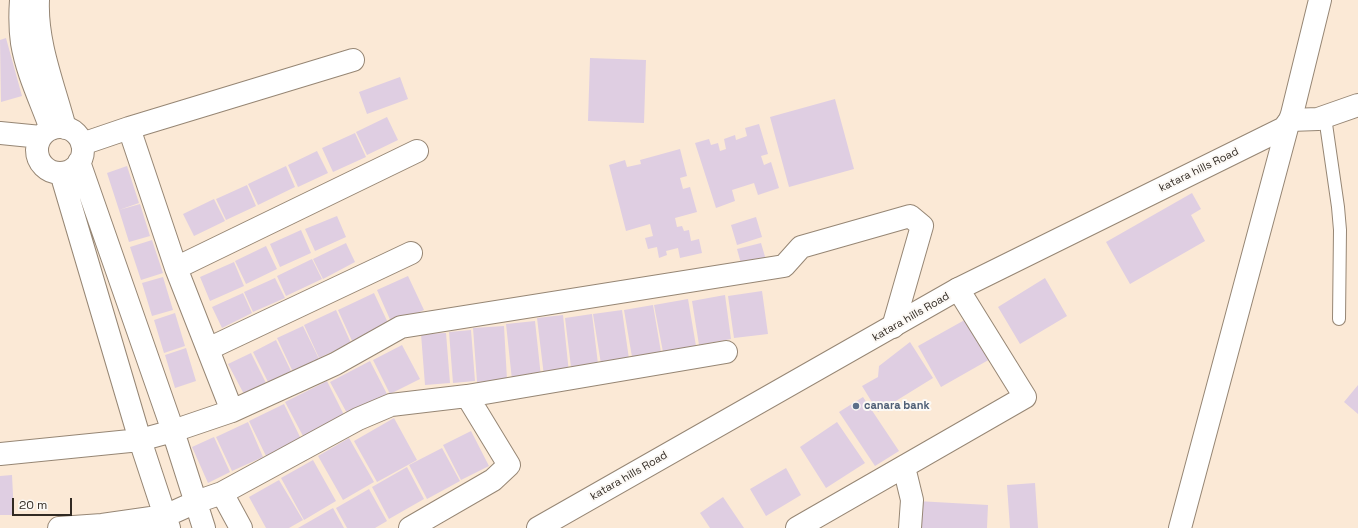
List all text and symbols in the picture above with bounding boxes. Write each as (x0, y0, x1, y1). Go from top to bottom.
street label: katara hills Road (1157, 145, 1241, 195)
street label: katara hills Road (870, 290, 952, 344)
place label: canara bank (864, 399, 930, 413)
marker: canara bank (851, 401, 861, 411)
street label: katara hills Road (588, 449, 670, 503)
scale bar (14, 490, 74, 516)
text: 20 m (19, 497, 47, 513)

